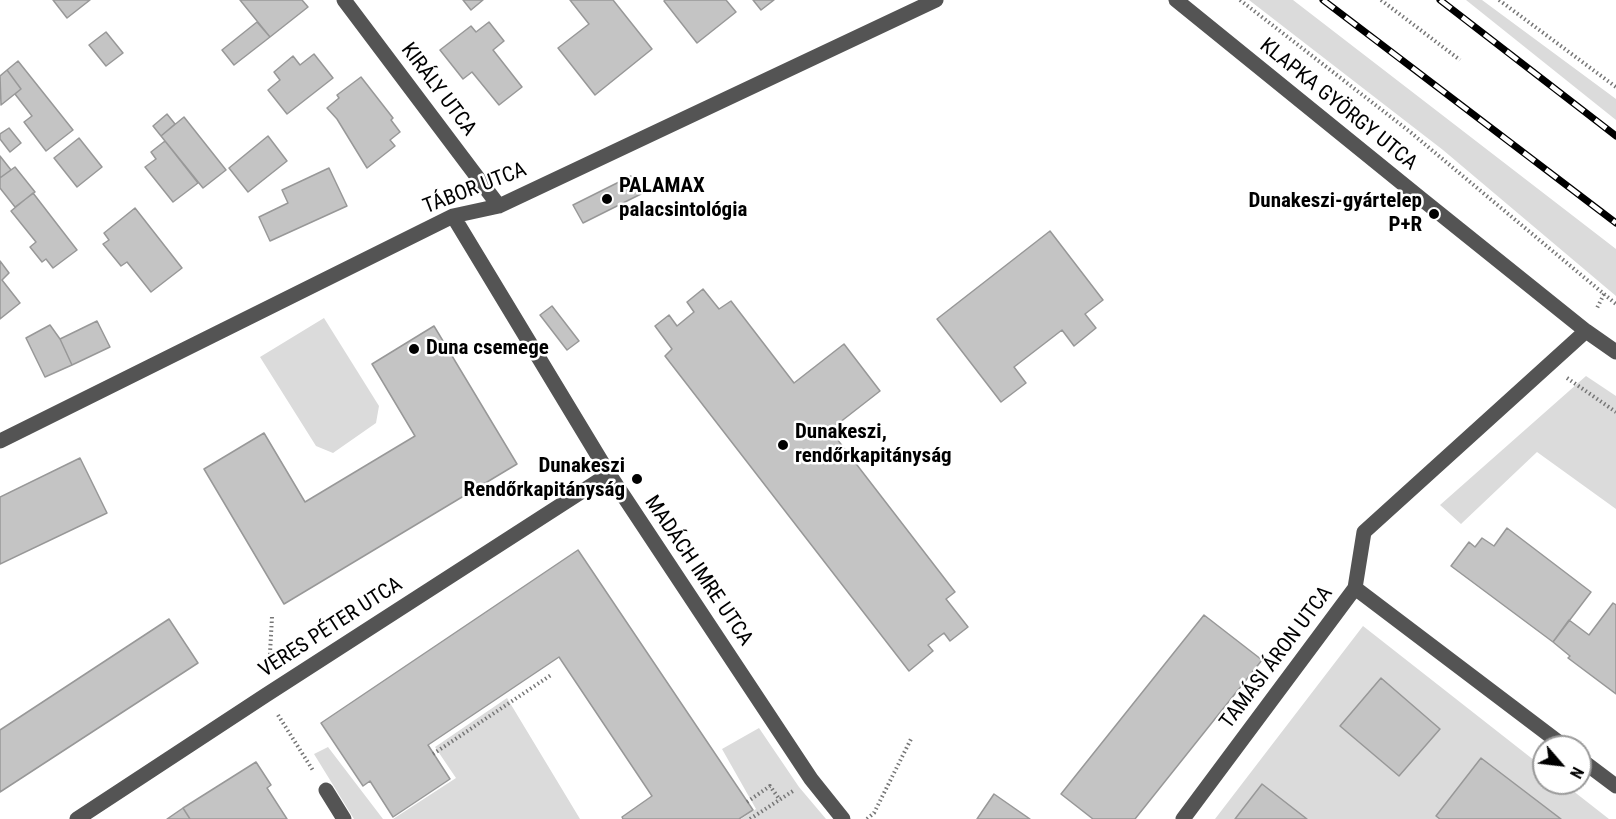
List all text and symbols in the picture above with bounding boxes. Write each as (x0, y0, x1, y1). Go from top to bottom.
street label: KLAPKA GYÖRGY UTCA (1254, 34, 1422, 176)
street label: KIRÁLY UTCA (395, 39, 481, 141)
street label: TÁBOR UTCA (420, 158, 530, 220)
place label: PALAMAX palacsintológia (619, 174, 747, 224)
place label: Dunakeszi-gyártelep P+R (1248, 189, 1422, 239)
marker: PALAMAX palacsintológia (600, 192, 614, 206)
marker: Dunakeszi-gyártelep P+R (1427, 207, 1441, 221)
place label: Duna csemege (426, 336, 549, 362)
marker: Duna csemege (407, 342, 421, 356)
place label: Dunakeszi, rendőrkapitányság (795, 420, 952, 470)
marker: Dunakeszi, rendőrkapitányság (776, 438, 790, 452)
place label: Dunakeszi Rendőrkapitányság (464, 454, 625, 504)
marker: Dunakeszi Rendőrkapitányság (630, 472, 644, 486)
street label: MADÁCH IMRE UTCA (638, 491, 758, 651)
street label: VERES PÉTER UTCA (255, 572, 407, 684)
street label: TAMÁSI ÁRON UTCA (1215, 582, 1339, 734)
north arrow (1532, 735, 1592, 795)
text: N (1566, 764, 1587, 782)

